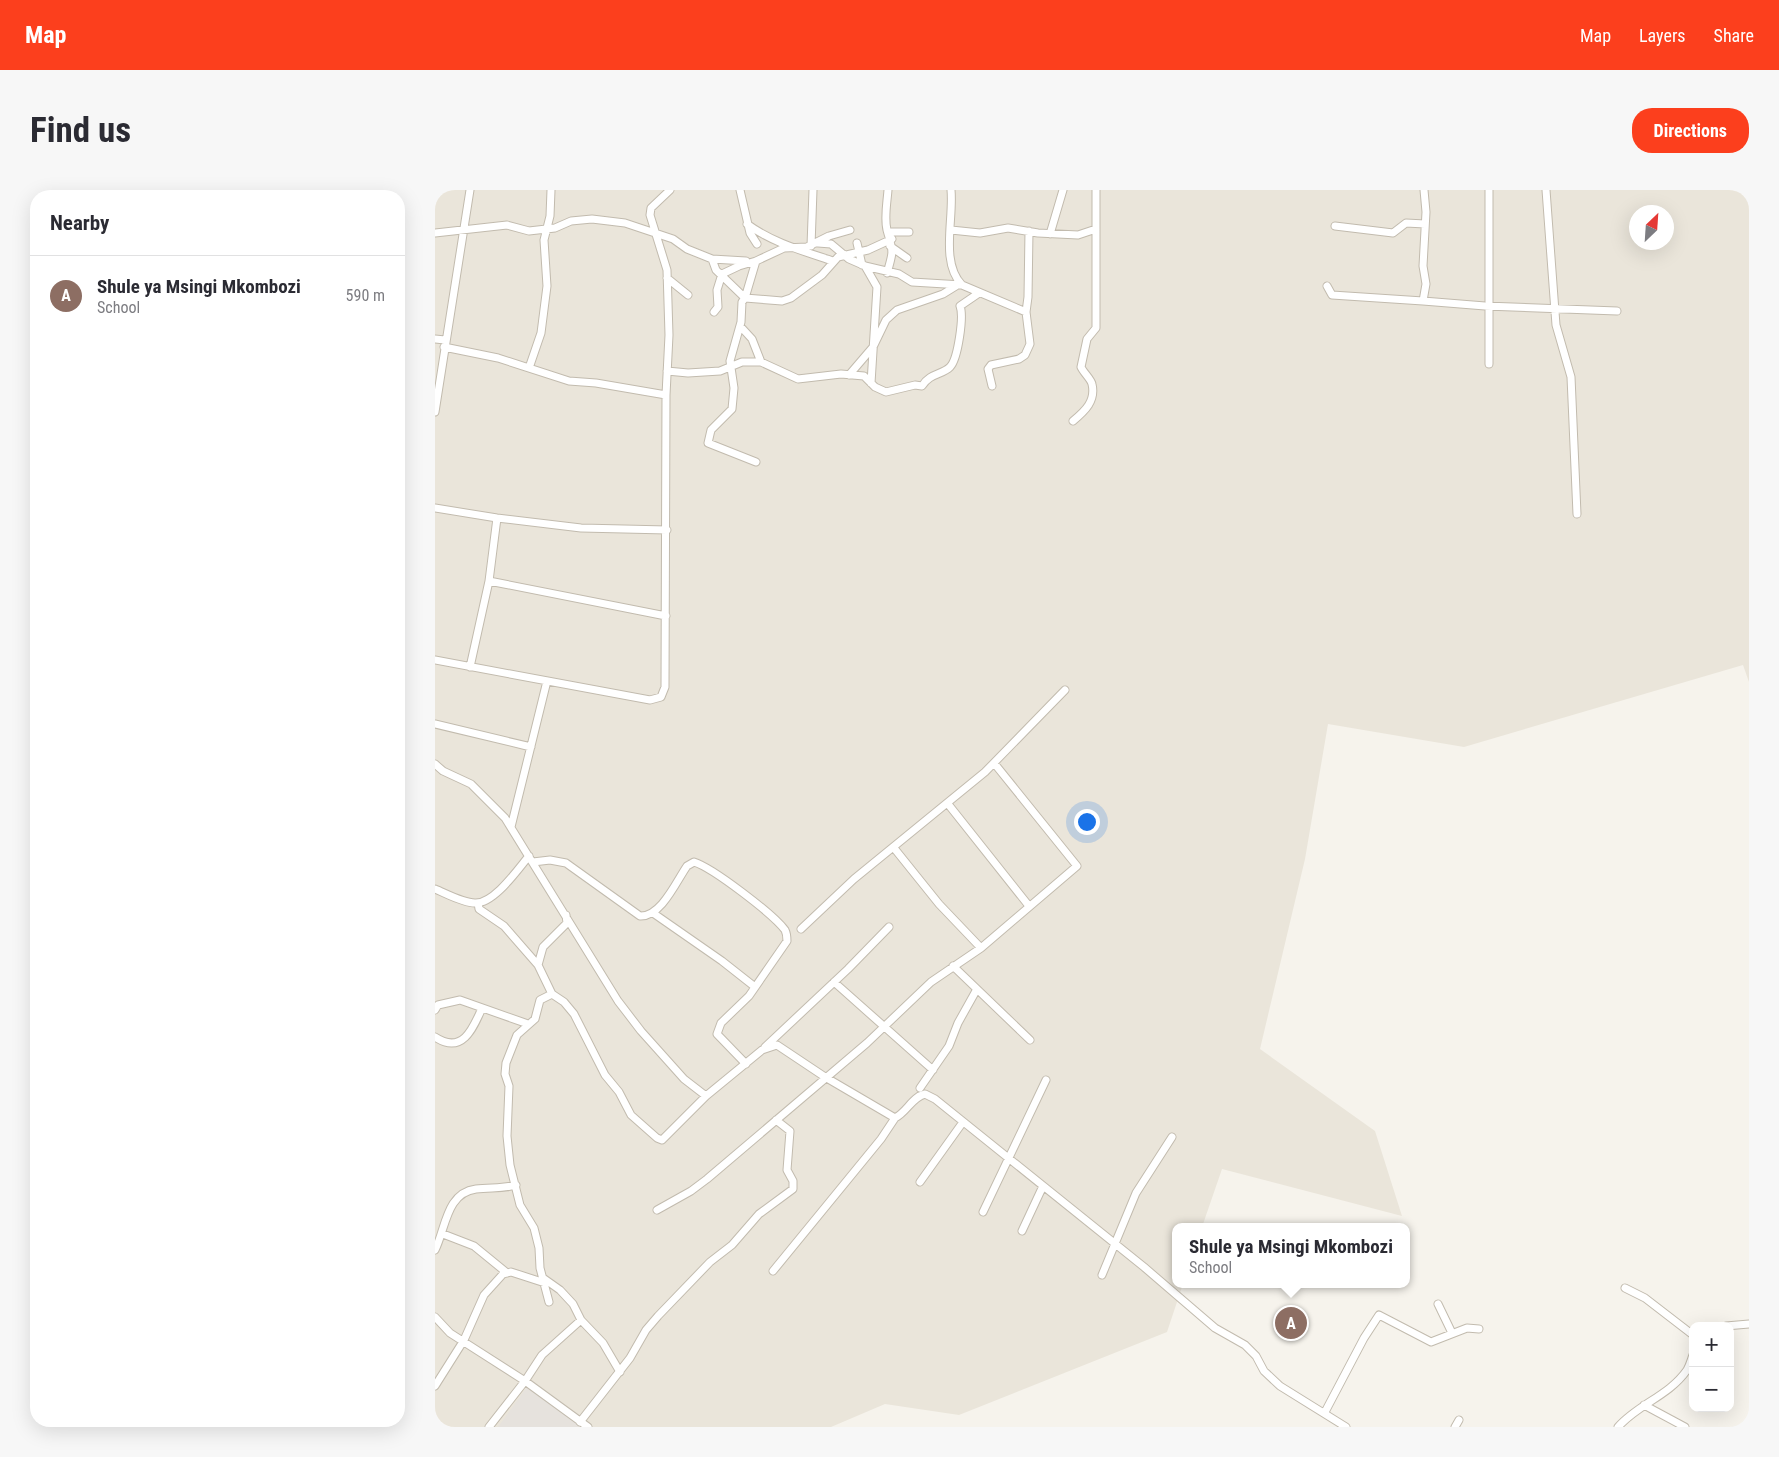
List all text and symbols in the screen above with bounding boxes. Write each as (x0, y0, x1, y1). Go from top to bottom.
text: Map (25, 21, 66, 49)
text: Map (1580, 25, 1611, 46)
text: Layers (1639, 25, 1686, 46)
text: Share (1714, 25, 1754, 46)
button: Directions (1632, 108, 1749, 153)
text: Find us (30, 110, 131, 151)
north arrow (1629, 205, 1674, 250)
text: Nearby (50, 211, 109, 235)
text: Shule ya Msingi Mkombozi (97, 275, 301, 298)
text: A (61, 286, 71, 305)
text: 590 m (346, 286, 385, 305)
text: School (97, 298, 140, 317)
your location (1074, 809, 1100, 835)
popup (1172, 1223, 1410, 1288)
text: Shule ya Msingi Mkombozi (1189, 1235, 1393, 1258)
text: School (1189, 1258, 1232, 1277)
pin: A (1275, 1304, 1307, 1342)
map controls (1689, 1322, 1734, 1412)
button: + (1689, 1322, 1734, 1367)
button: − (1689, 1367, 1734, 1412)

